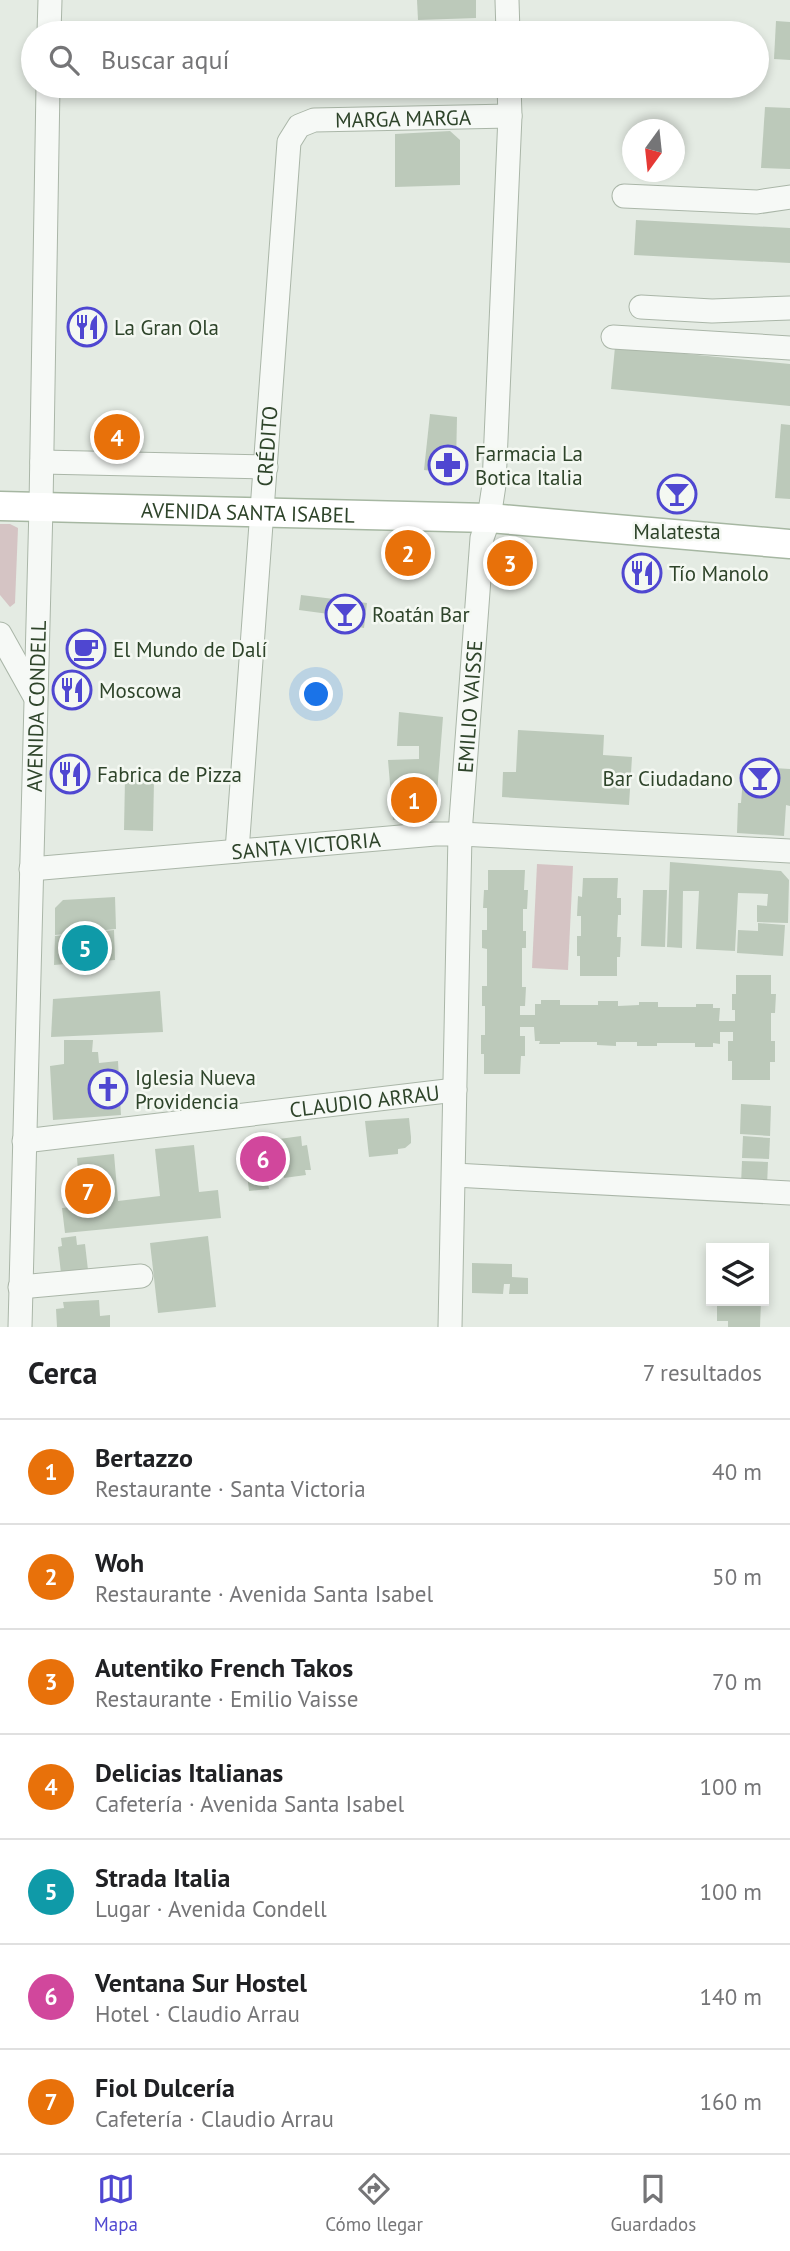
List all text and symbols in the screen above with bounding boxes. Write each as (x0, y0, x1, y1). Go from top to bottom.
search box (21, 21, 769, 98)
icon: search (45, 41, 83, 79)
text: Buscar aquí (101, 43, 229, 76)
street label: MARGA MARGA (335, 103, 472, 133)
north arrow (622, 119, 685, 182)
restaurant icon: La Gran Ola (66, 306, 108, 348)
place label: La Gran Ola (114, 314, 219, 341)
street label: CRÉDITO (250, 405, 283, 487)
pin: 4 (94, 411, 140, 463)
place label: Farmacia La Botica Italia (475, 440, 583, 491)
pharmacy icon: Farmacia La Botica Italia (427, 444, 469, 486)
bar icon: Malatesta (656, 473, 698, 515)
street label: AVENIDA SANTA ISABEL (141, 496, 355, 528)
place label: Malatesta (633, 518, 721, 545)
pin: 2 (385, 527, 431, 579)
pin: 3 (487, 537, 533, 589)
restaurant icon: Tío Manolo (621, 552, 663, 594)
place label: Tío Manolo (669, 560, 769, 587)
bar icon: Roatán Bar (324, 593, 366, 635)
place label: Roatán Bar (372, 601, 470, 628)
street label: AVENIDA CONDELL (20, 620, 52, 792)
cafe icon: El Mundo de Dalí (65, 628, 107, 670)
place label: El Mundo de Dalí (113, 636, 267, 663)
street label: EMILIO VAISSE (451, 639, 488, 774)
restaurant icon: Moscowa (51, 669, 93, 711)
place label: Moscowa (99, 677, 182, 704)
your location (299, 677, 333, 711)
restaurant icon: Fabrica de Pizza (49, 753, 91, 795)
bar icon: Bar Ciudadano (739, 757, 781, 799)
place label: Fabrica de Pizza (97, 761, 242, 788)
place label: Bar Ciudadano (602, 765, 733, 792)
pin: 1 (391, 774, 437, 826)
street label: SANTA VICTORIA (230, 825, 382, 865)
pin: 5 (62, 922, 108, 974)
place label: Iglesia Nueva Providencia (135, 1064, 256, 1115)
church icon: Iglesia Nueva Providencia (87, 1068, 129, 1110)
street label: CLAUDIO ARRAU (288, 1078, 441, 1123)
pin: 6 (240, 1133, 286, 1185)
pin: 7 (65, 1165, 111, 1217)
map controls (706, 1243, 769, 1306)
button: layers (706, 1243, 769, 1306)
text: Cerca (28, 1353, 97, 1392)
text: 7 resultados (643, 1358, 762, 1387)
text: Bertazzo (95, 1441, 193, 1474)
text: 1 (44, 1457, 58, 1486)
text: 40 m (712, 1457, 762, 1486)
text: Restaurante · Santa Victoria (95, 1474, 366, 1503)
text: Woh (95, 1546, 144, 1579)
text: 2 (44, 1562, 58, 1591)
text: 50 m (712, 1562, 762, 1591)
text: Restaurante · Avenida Santa Isabel (95, 1579, 433, 1608)
text: Autentiko French Takos (95, 1651, 353, 1684)
text: 3 (44, 1667, 58, 1696)
text: 70 m (712, 1667, 762, 1696)
text: Restaurante · Emilio Vaisse (95, 1684, 358, 1713)
text: Delicias Italianas (95, 1756, 283, 1789)
text: 4 (44, 1772, 58, 1801)
text: 100 m (700, 1772, 762, 1801)
text: Cafetería · Avenida Santa Isabel (95, 1789, 404, 1818)
text: Strada Italia (95, 1861, 230, 1894)
text: 5 (44, 1877, 58, 1906)
text: 100 m (700, 1877, 762, 1906)
text: Lugar · Avenida Condell (95, 1894, 327, 1923)
text: Ventana Sur Hostel (95, 1966, 307, 1999)
text: 6 (44, 1982, 58, 2011)
text: 140 m (700, 1982, 762, 2011)
text: Hotel · Claudio Arrau (95, 1999, 300, 2028)
text: Fiol Dulcería (95, 2071, 235, 2104)
text: 7 (44, 2087, 58, 2116)
text: 160 m (700, 2087, 762, 2116)
text: Cafetería · Claudio Arrau (95, 2104, 334, 2133)
tab: Mapa (94, 2170, 138, 2236)
tab: Cómo llegar (325, 2170, 423, 2236)
tab: Guardados (610, 2170, 696, 2236)

